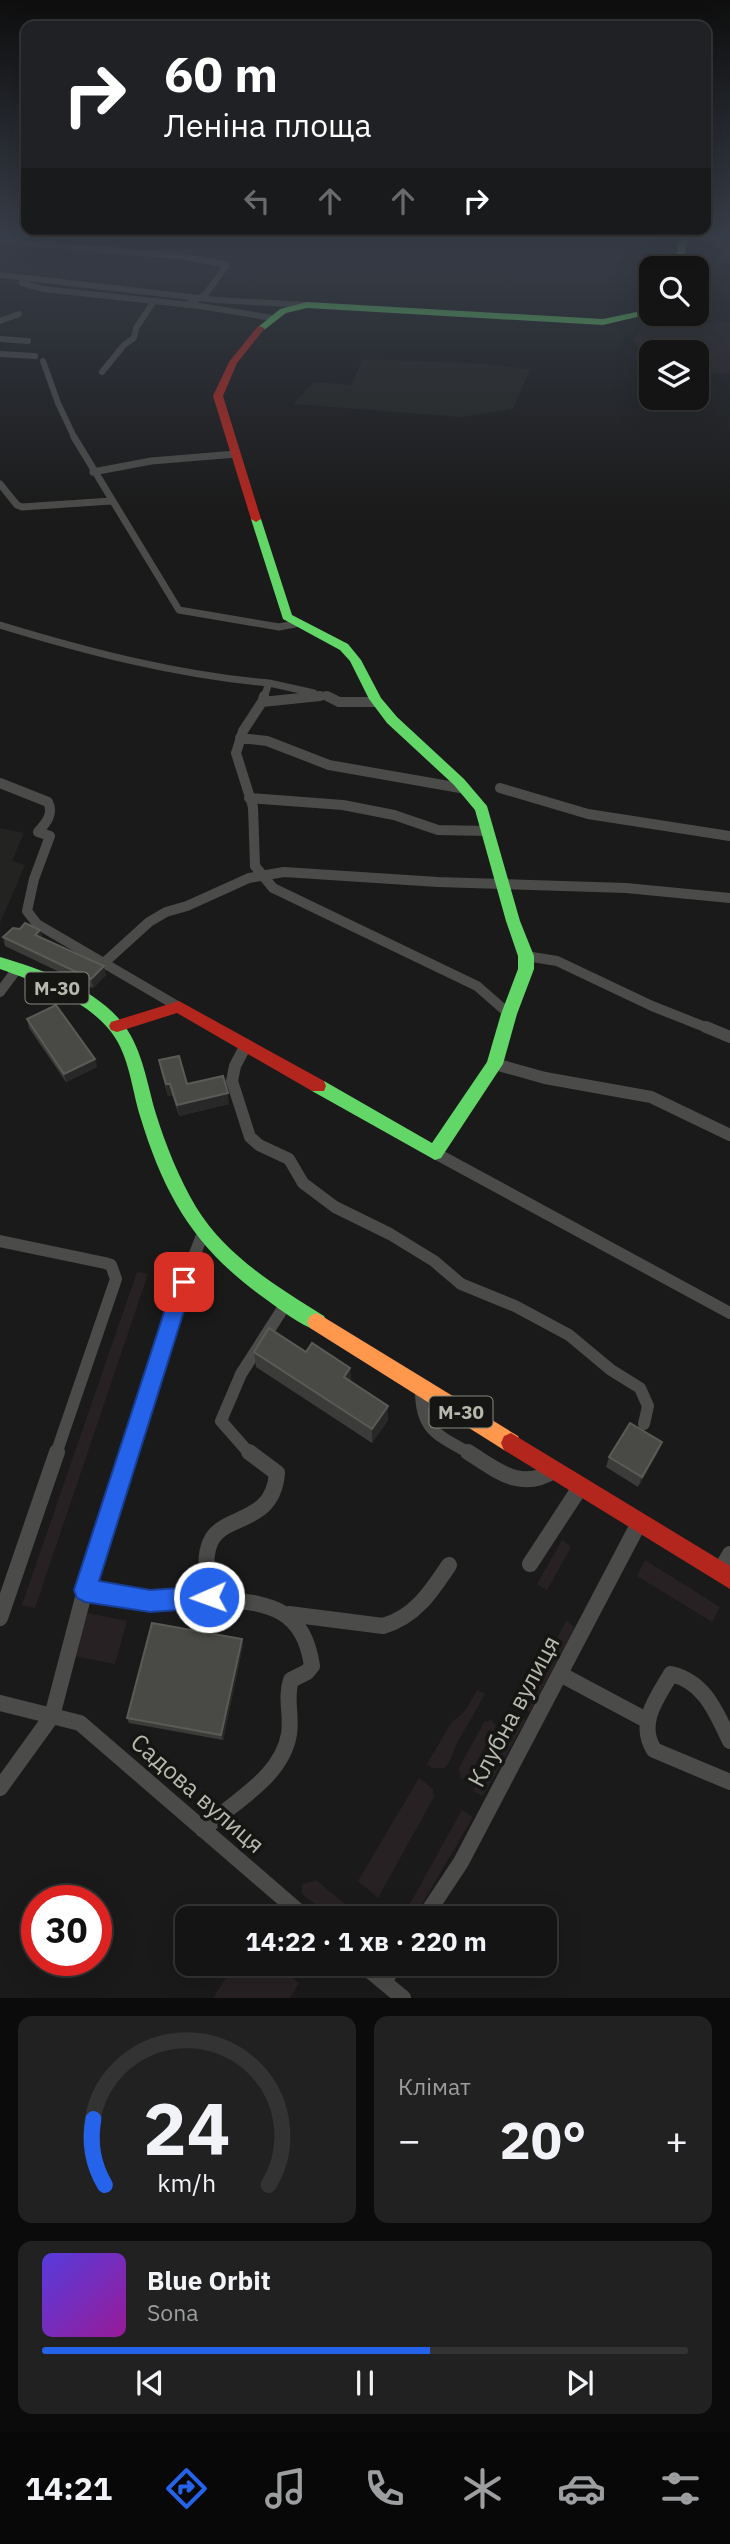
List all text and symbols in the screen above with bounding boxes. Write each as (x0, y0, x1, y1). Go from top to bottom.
text: 60 m (164, 42, 278, 105)
icon: right (49, 49, 140, 140)
text: Леніна площа (164, 104, 372, 146)
icon: left (238, 182, 276, 220)
icon: ahead (311, 182, 349, 220)
icon: ahead (384, 182, 422, 220)
icon: right (457, 182, 495, 220)
map controls (639, 256, 709, 410)
button: search (639, 256, 709, 326)
button: layers (639, 340, 709, 410)
road number: М-30 (25, 972, 88, 1004)
pin (154, 1252, 214, 1312)
icon: arrive (165, 1263, 203, 1301)
road number: М-30 (430, 1396, 492, 1428)
position arrow (172, 1560, 246, 1634)
street label: Клубна вулиця (460, 1630, 566, 1792)
street label: Садова вулиця (124, 1726, 272, 1860)
speed limit sign: 30 (21, 1885, 112, 1976)
text: 14:22 · 1 хв · 220 m (245, 1924, 487, 1958)
text: Клімат (398, 2071, 471, 2101)
text: 24 (143, 2081, 231, 2176)
text: 20° (500, 2106, 586, 2173)
text: − (398, 2115, 421, 2164)
text: + (665, 2115, 688, 2164)
text: km/h (158, 2166, 216, 2199)
text: Blue Orbit (147, 2263, 271, 2297)
text: Sona (147, 2297, 199, 2327)
icon: previous (131, 2364, 169, 2402)
icon: pause (346, 2364, 384, 2402)
icon: next (561, 2364, 599, 2402)
icon: directions (162, 2464, 211, 2513)
icon: music (261, 2464, 310, 2513)
icon: phone (360, 2464, 409, 2513)
icon: climate (458, 2464, 507, 2513)
icon: car (557, 2464, 606, 2513)
icon: filters (656, 2464, 705, 2513)
text: 14:21 (25, 2467, 112, 2509)

